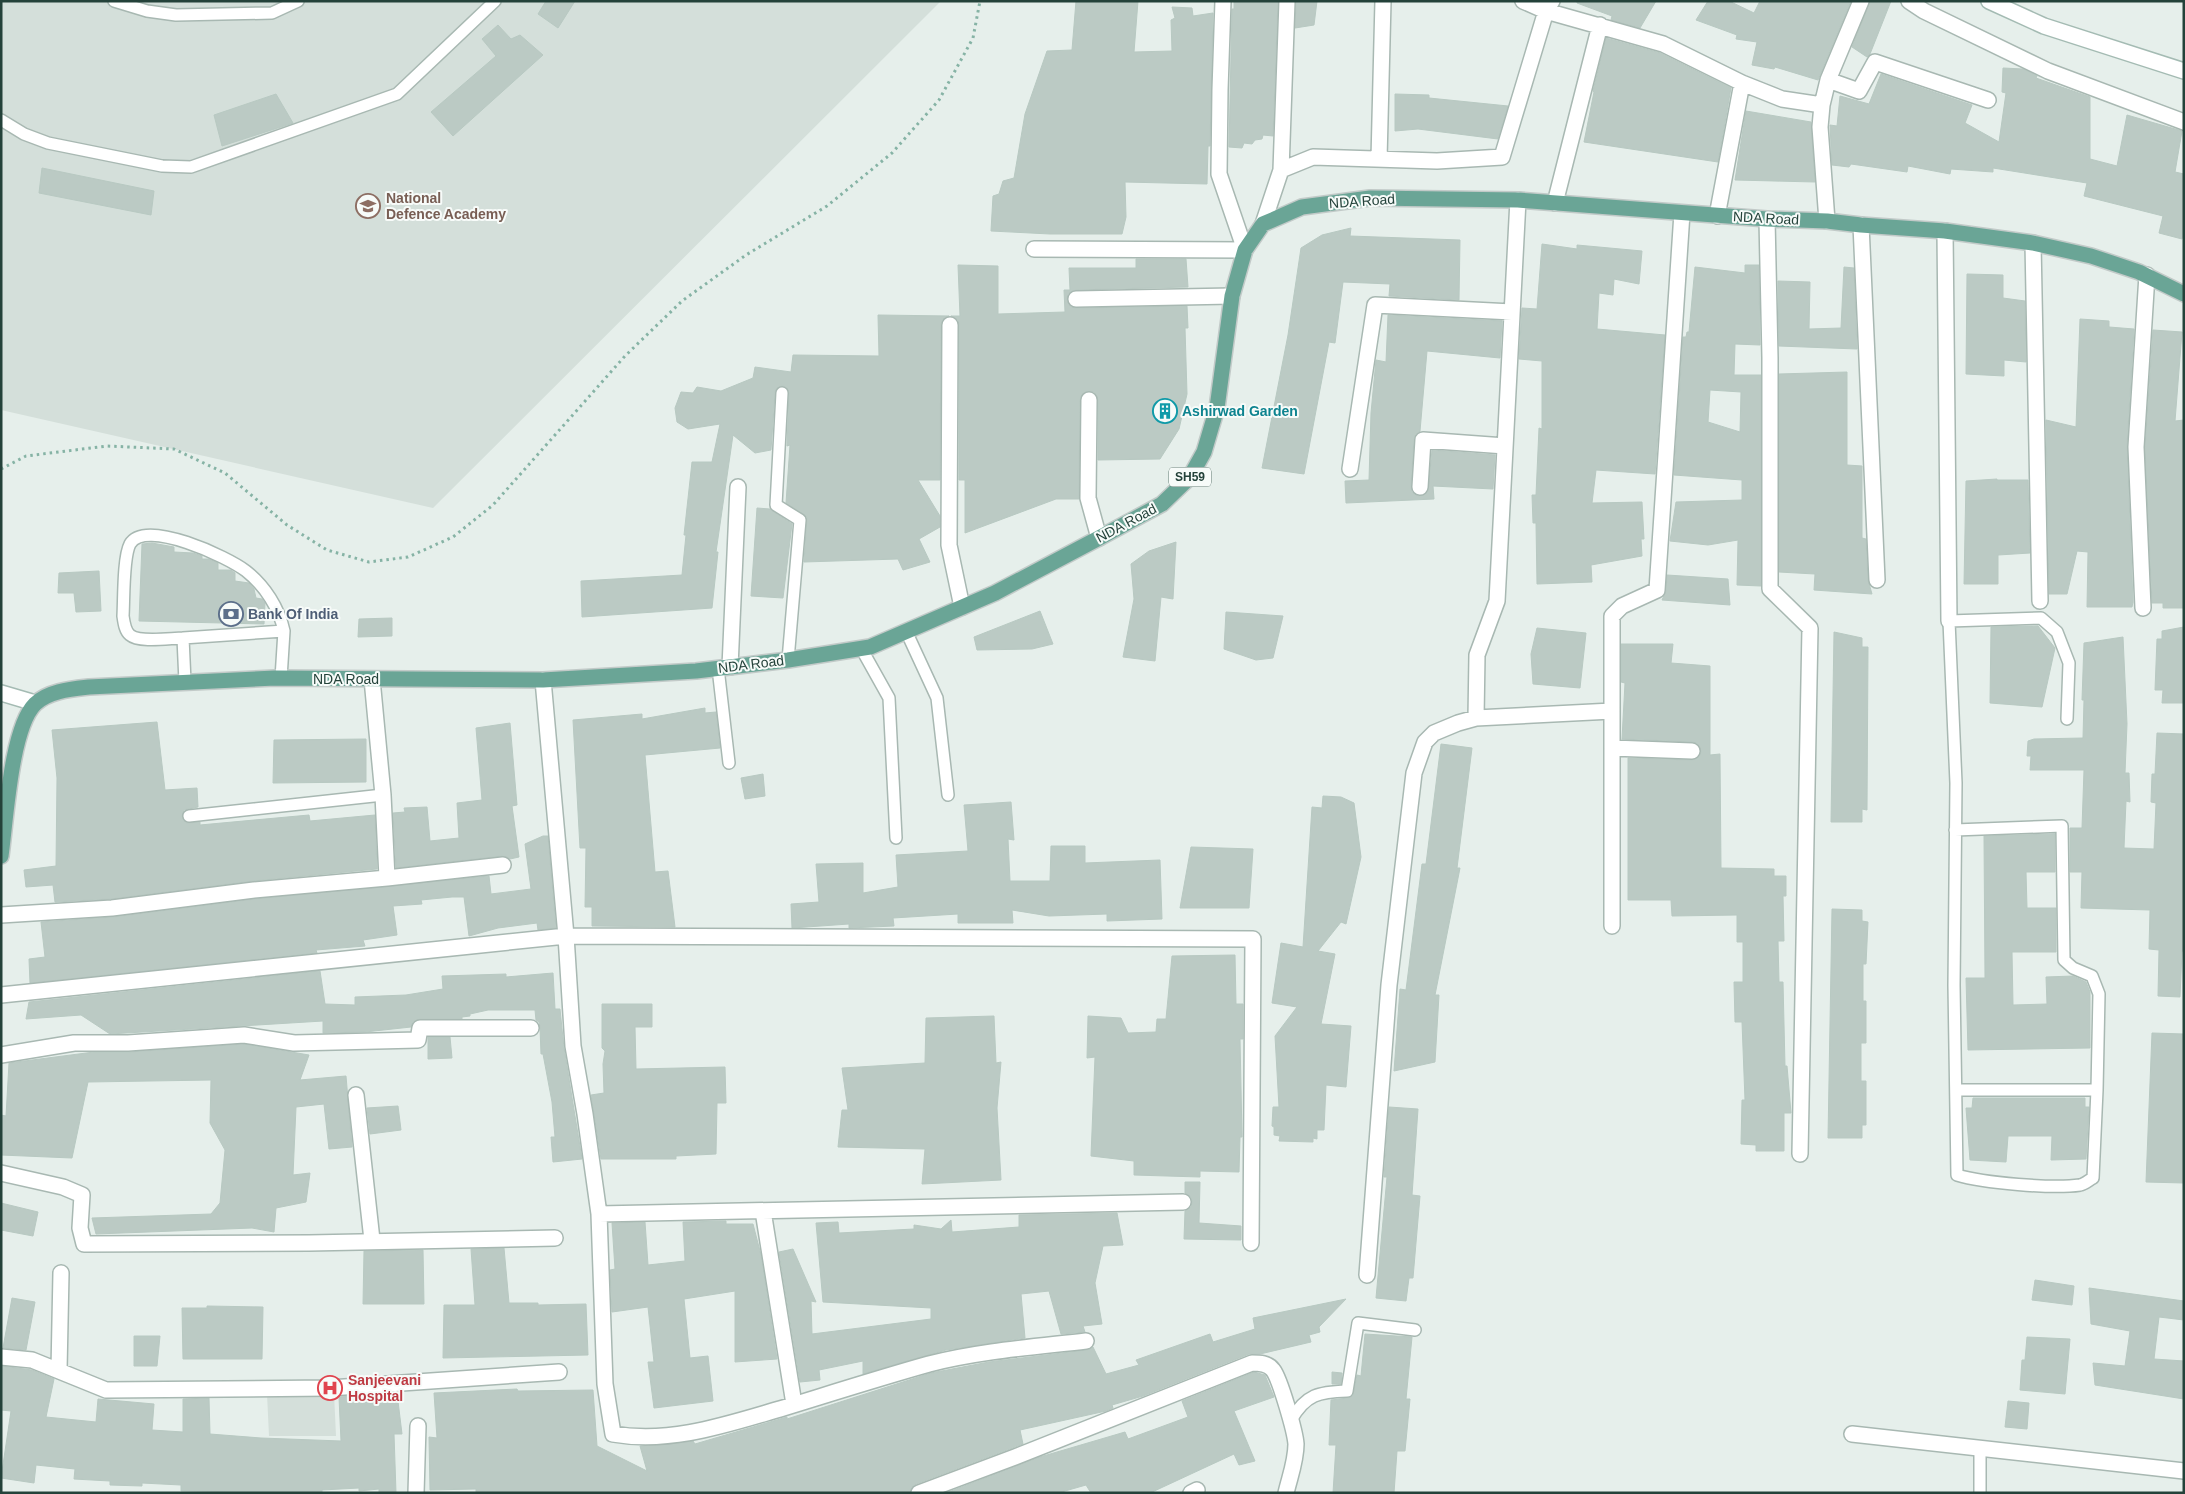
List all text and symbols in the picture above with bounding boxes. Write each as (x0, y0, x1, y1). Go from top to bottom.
place label: National Defence Academy (386, 190, 506, 222)
street label: NDA Road (1328, 191, 1396, 211)
school or university icon: National Defence Academy (355, 193, 381, 219)
street label: NDA Road (1733, 208, 1799, 228)
building icon: Ashirwad Garden (1152, 398, 1178, 424)
place label: Ashirwad Garden (1182, 403, 1298, 419)
road number: SH59 (1169, 468, 1211, 487)
street label: NDA Road (1093, 500, 1159, 546)
bank icon: Bank Of India (218, 601, 244, 627)
place label: Bank Of India (248, 606, 338, 622)
street label: NDA Road (717, 652, 785, 676)
street label: NDA Road (313, 671, 379, 687)
place label: Sanjeevani Hospital (348, 1372, 421, 1404)
hospital icon: Sanjeevani Hospital (317, 1375, 343, 1401)

